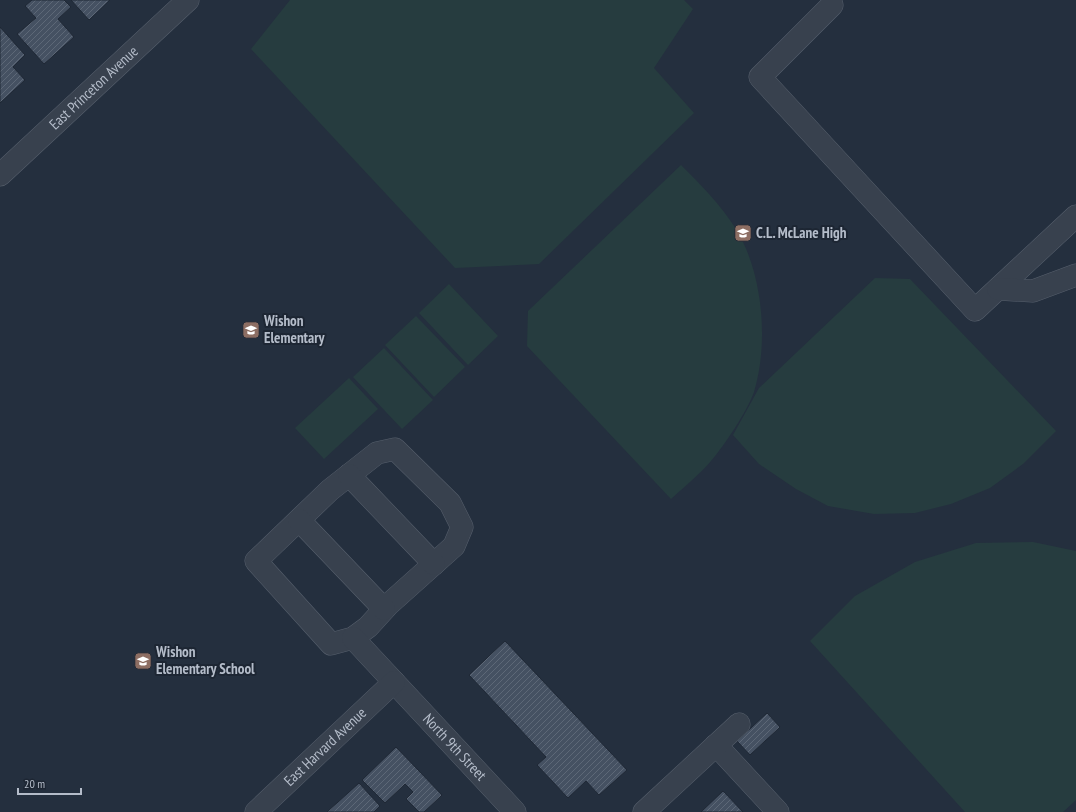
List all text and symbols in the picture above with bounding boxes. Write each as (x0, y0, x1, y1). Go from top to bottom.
street label: East Princeton Avenue (45, 42, 142, 133)
school or university icon: C.L. McLane High (733, 223, 753, 243)
place label: C.L. McLane High (756, 223, 847, 242)
place label: Wishon Elementary (263, 311, 326, 347)
school or university icon: Wishon Elementary (241, 320, 261, 340)
place label: Wishon Elementary School (155, 642, 255, 678)
school or university icon: Wishon Elementary School (133, 651, 153, 671)
street label: East Harvard Avenue (280, 703, 370, 790)
street label: North 9th Street (419, 709, 491, 784)
scale bar (18, 770, 81, 796)
text: 20 m (24, 776, 45, 791)

